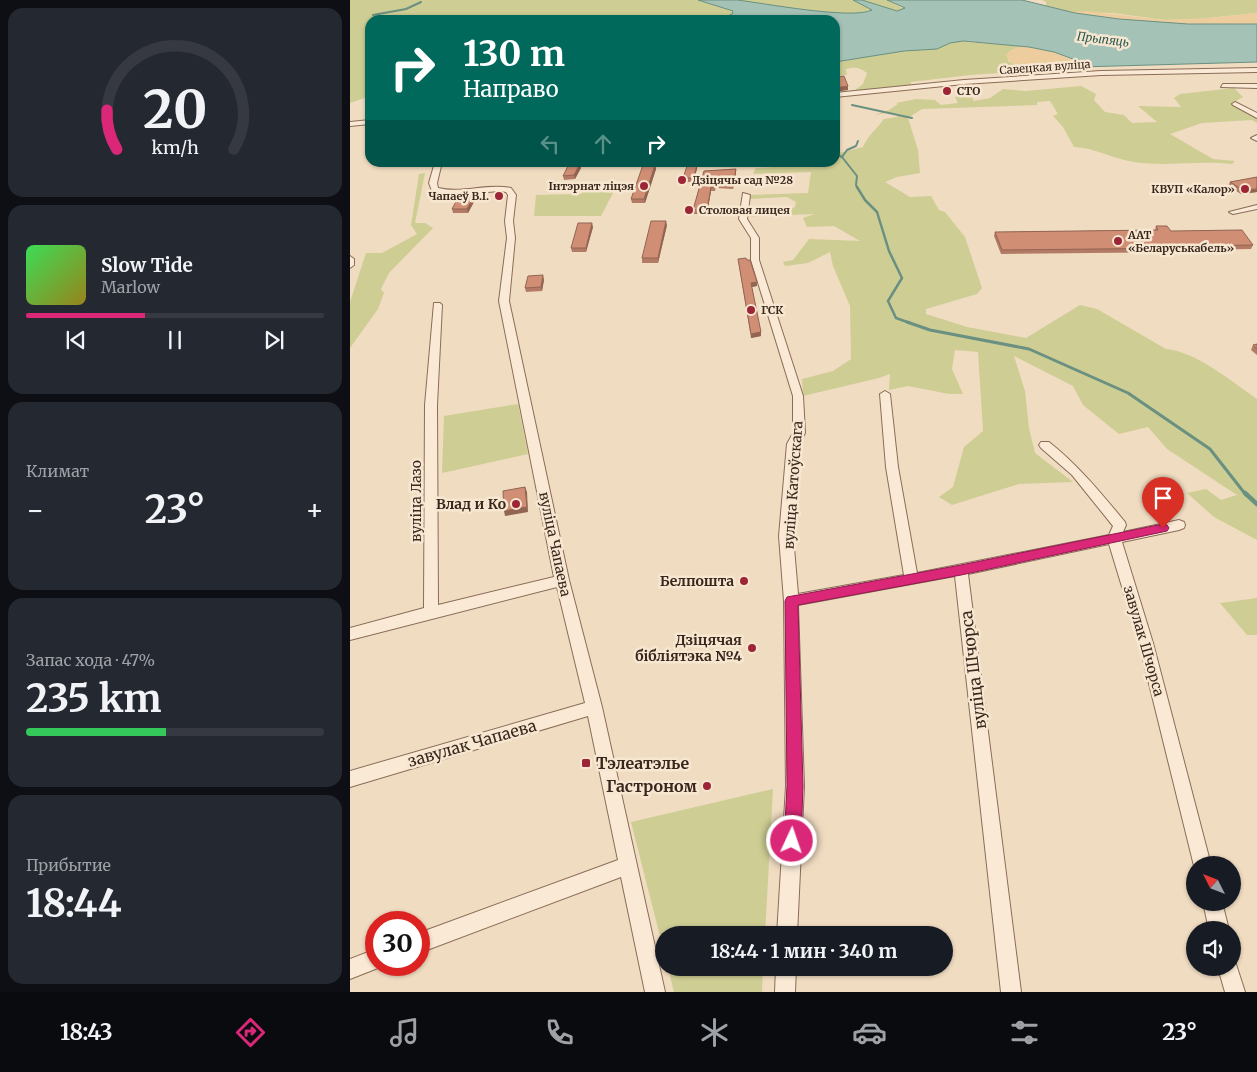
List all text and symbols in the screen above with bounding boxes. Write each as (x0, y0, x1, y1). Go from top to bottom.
water label: Прыпяць (1076, 28, 1130, 50)
text: 130 m (463, 32, 565, 76)
icon: right (380, 35, 445, 100)
street label: Савецкая вуліца (999, 57, 1091, 77)
text: Направо (463, 75, 559, 103)
text: 20 (143, 77, 207, 142)
place label: СТО (957, 84, 980, 98)
marker: СТО (941, 85, 953, 97)
icon: left (536, 130, 564, 158)
icon: ahead (589, 130, 617, 158)
icon: right (642, 130, 670, 158)
text: km/h (151, 136, 199, 159)
place label: Дзіцячы сад №28 (692, 173, 793, 187)
marker: Дзіцячы сад №28 (676, 174, 688, 186)
place label: Інтэрнат ліцэя (549, 179, 634, 193)
marker: Інтэрнат ліцэя (638, 180, 650, 192)
place label: КВУП «Калор» (1151, 182, 1235, 196)
marker: КВУП «Калор» (1239, 183, 1251, 195)
place label: Чапаеў В.І. (429, 189, 489, 203)
marker: Чапаеў В.І. (493, 190, 505, 202)
place label: Столовая лицея (699, 203, 790, 217)
marker: Столовая лицея (683, 204, 695, 216)
place label: ААТ «Беларуськабель» (1127, 228, 1234, 255)
marker: ААТ «Беларуськабель» (1112, 235, 1124, 247)
text: Slow Tide (101, 253, 193, 277)
text: Marlow (101, 277, 160, 297)
place label: ГСК (761, 303, 783, 317)
marker: ГСК (745, 304, 757, 316)
icon: previous (62, 326, 90, 354)
icon: pause (161, 326, 189, 354)
icon: next (260, 326, 288, 354)
street label: вуліца Катоўскага (780, 420, 807, 550)
street label: вуліца Лазо (407, 460, 425, 542)
text: Климат (26, 461, 89, 481)
pin (1142, 477, 1184, 528)
icon: arrive (1149, 484, 1177, 512)
text: 23° (145, 486, 205, 533)
street label: вуліца Чапаева (535, 490, 575, 599)
text: − (26, 492, 45, 528)
text: + (305, 492, 324, 528)
place label: Влад и Ко (436, 495, 506, 513)
marker: Влад и Ко (510, 498, 522, 510)
place label: Белпошта (660, 572, 734, 590)
marker: Белпошта (738, 575, 750, 587)
street label: завулак Шчорса (1120, 584, 1169, 699)
street label: вуліца Шчорса (956, 609, 990, 731)
place label: Дзіцячая бібліятэка №4 (635, 631, 742, 665)
marker: Дзіцячая бібліятэка №4 (746, 642, 758, 654)
text: Запас хода · 47% (26, 650, 155, 670)
text: 235 km (26, 675, 162, 722)
street label: завулак Чапаева (405, 715, 539, 771)
place label: Тэлеатэлье (596, 753, 690, 773)
marker: Тэлеатэлье (580, 757, 592, 769)
place label: Гастроном (606, 776, 698, 796)
marker: Гастроном (701, 780, 713, 792)
position arrow (765, 814, 817, 866)
text: Прибытие (26, 855, 111, 875)
north arrow (1186, 856, 1241, 911)
map controls (1186, 856, 1241, 976)
text: 18:44 (26, 880, 122, 927)
speed limit sign: 30 (365, 911, 430, 976)
button: sound (1186, 921, 1241, 976)
text: 18:44 · 1 мин · 340 m (711, 939, 897, 963)
icon: directions (233, 1015, 268, 1050)
icon: music (387, 1015, 422, 1050)
icon: phone (542, 1015, 577, 1050)
icon: climate (697, 1015, 732, 1050)
icon: car (852, 1015, 887, 1050)
icon: filters (1007, 1015, 1042, 1050)
text: 18:43 (60, 1018, 113, 1046)
text: 23° (1162, 1018, 1197, 1046)

